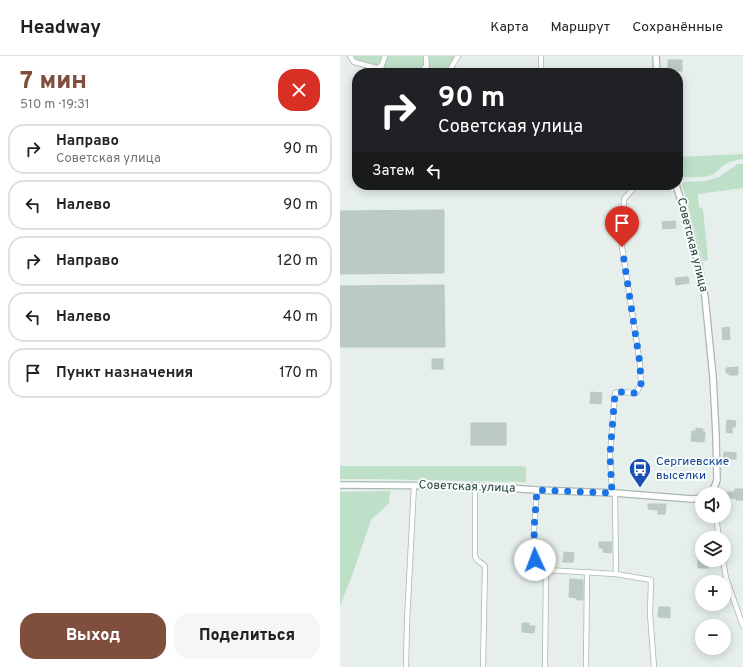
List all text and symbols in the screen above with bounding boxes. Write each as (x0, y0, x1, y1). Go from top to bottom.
text: Headway (20, 16, 101, 40)
text: Карта (490, 19, 529, 36)
text: Маршрут (551, 19, 610, 36)
text: Сохранённые (632, 19, 723, 36)
text: 7 мин (20, 67, 87, 97)
button: close (278, 69, 320, 111)
text: 90 m (438, 81, 505, 117)
icon: right (372, 84, 424, 136)
text: 510 m · 19:31 (20, 97, 90, 113)
text: Советская улица (438, 116, 583, 139)
text: Направо (56, 132, 119, 151)
icon: right (22, 138, 44, 160)
text: 90 m (283, 140, 318, 159)
text: Советская улица (56, 151, 161, 167)
icon: left (423, 160, 445, 182)
text: Затем (372, 162, 415, 181)
icon: left (22, 194, 44, 216)
text: Налево (56, 196, 111, 215)
text: 90 m (283, 196, 318, 215)
street label: Советская улица (673, 196, 711, 294)
pin (605, 206, 639, 247)
icon: arrive (611, 212, 633, 234)
icon: right (22, 250, 44, 272)
text: Направо (56, 252, 119, 271)
text: 120 m (277, 252, 318, 271)
icon: left (22, 306, 44, 328)
text: Налево (56, 308, 111, 327)
text: 40 m (283, 308, 318, 327)
icon: arrive (22, 362, 44, 384)
text: Пункт назначения (56, 364, 193, 383)
text: 170 m (279, 364, 318, 383)
place label: Сергиевские выселки (656, 454, 729, 484)
bus stop icon: Сергиевские выселки (627, 456, 653, 489)
street label: Советская улица (418, 477, 516, 497)
map controls (695, 487, 731, 655)
button: sound (695, 487, 731, 523)
button: layers (695, 531, 731, 567)
position arrow (514, 539, 556, 581)
button: + (695, 575, 731, 611)
button: Выход (20, 613, 166, 659)
button: Поделиться (174, 613, 320, 659)
button: − (695, 619, 731, 655)

